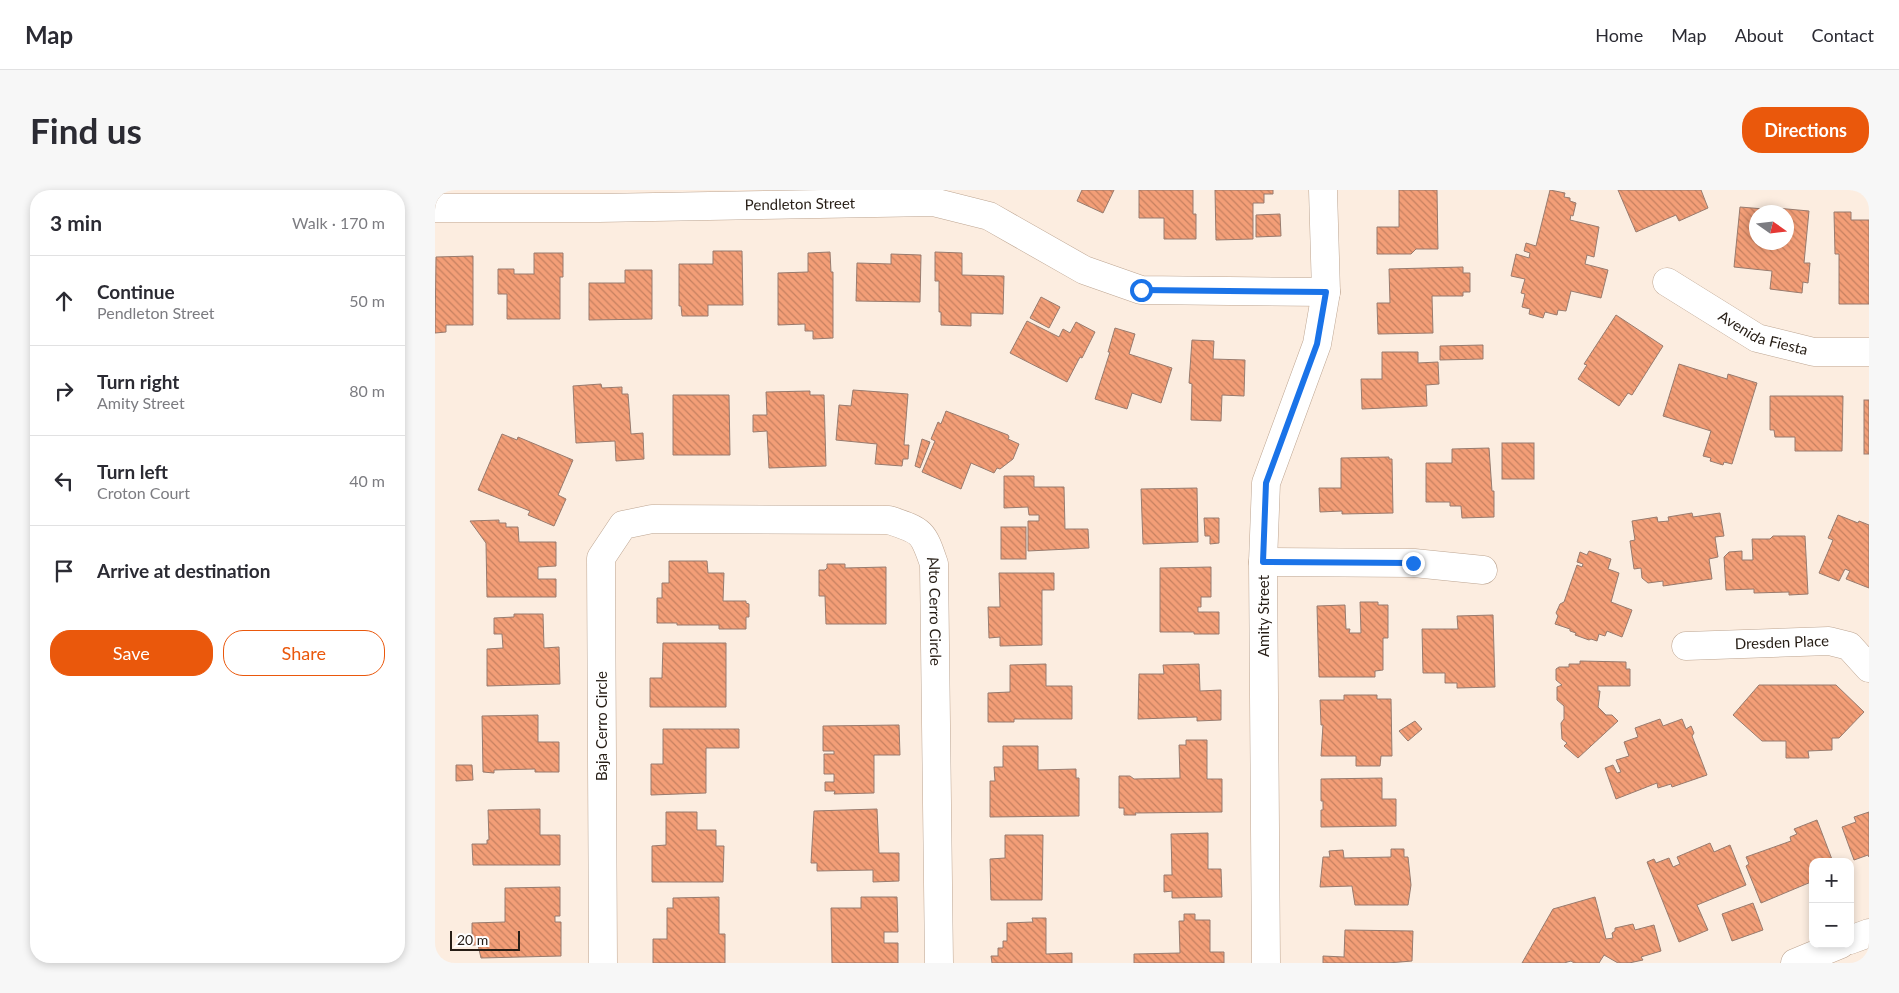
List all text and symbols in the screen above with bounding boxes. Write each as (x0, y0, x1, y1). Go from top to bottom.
text: Map (25, 20, 73, 49)
text: Home (1595, 24, 1643, 46)
text: Map (1671, 24, 1707, 46)
text: About (1735, 24, 1784, 46)
text: Contact (1812, 24, 1874, 46)
button: Directions (1742, 107, 1869, 153)
text: Find us (30, 109, 142, 151)
street label: Pendleton Street (745, 193, 856, 213)
north arrow (1749, 205, 1794, 250)
text: 3 min (50, 210, 102, 235)
text: Walk · 170 m (292, 213, 385, 232)
route start (1130, 279, 1153, 302)
text: Continue (97, 280, 175, 303)
icon: ahead (50, 287, 78, 315)
text: 50 m (349, 291, 385, 310)
text: Pendleton Street (97, 303, 215, 322)
street label: Avenida Fiesta (1715, 306, 1810, 358)
text: Turn right (97, 370, 179, 393)
icon: right (50, 377, 78, 405)
text: 80 m (349, 381, 385, 400)
text: Amity Street (97, 393, 185, 412)
text: Turn left (97, 460, 168, 483)
icon: left (50, 467, 78, 495)
text: 40 m (349, 471, 385, 490)
text: Croton Court (97, 483, 190, 502)
route end (1402, 552, 1425, 575)
street label: Alto Cerro Circle (924, 553, 945, 666)
icon: arrive (50, 557, 78, 585)
text: Arrive at destination (97, 559, 270, 582)
street label: Amity Street (1254, 574, 1272, 657)
button: Save (50, 630, 213, 676)
button: Share (223, 630, 385, 676)
street label: Dresden Place (1734, 631, 1829, 652)
street label: Baja Cerro Circle (592, 671, 610, 781)
map controls (1809, 858, 1854, 948)
button: + (1809, 858, 1854, 903)
button: − (1809, 903, 1854, 948)
scale bar (450, 928, 520, 951)
text: 20 m (457, 931, 488, 948)

